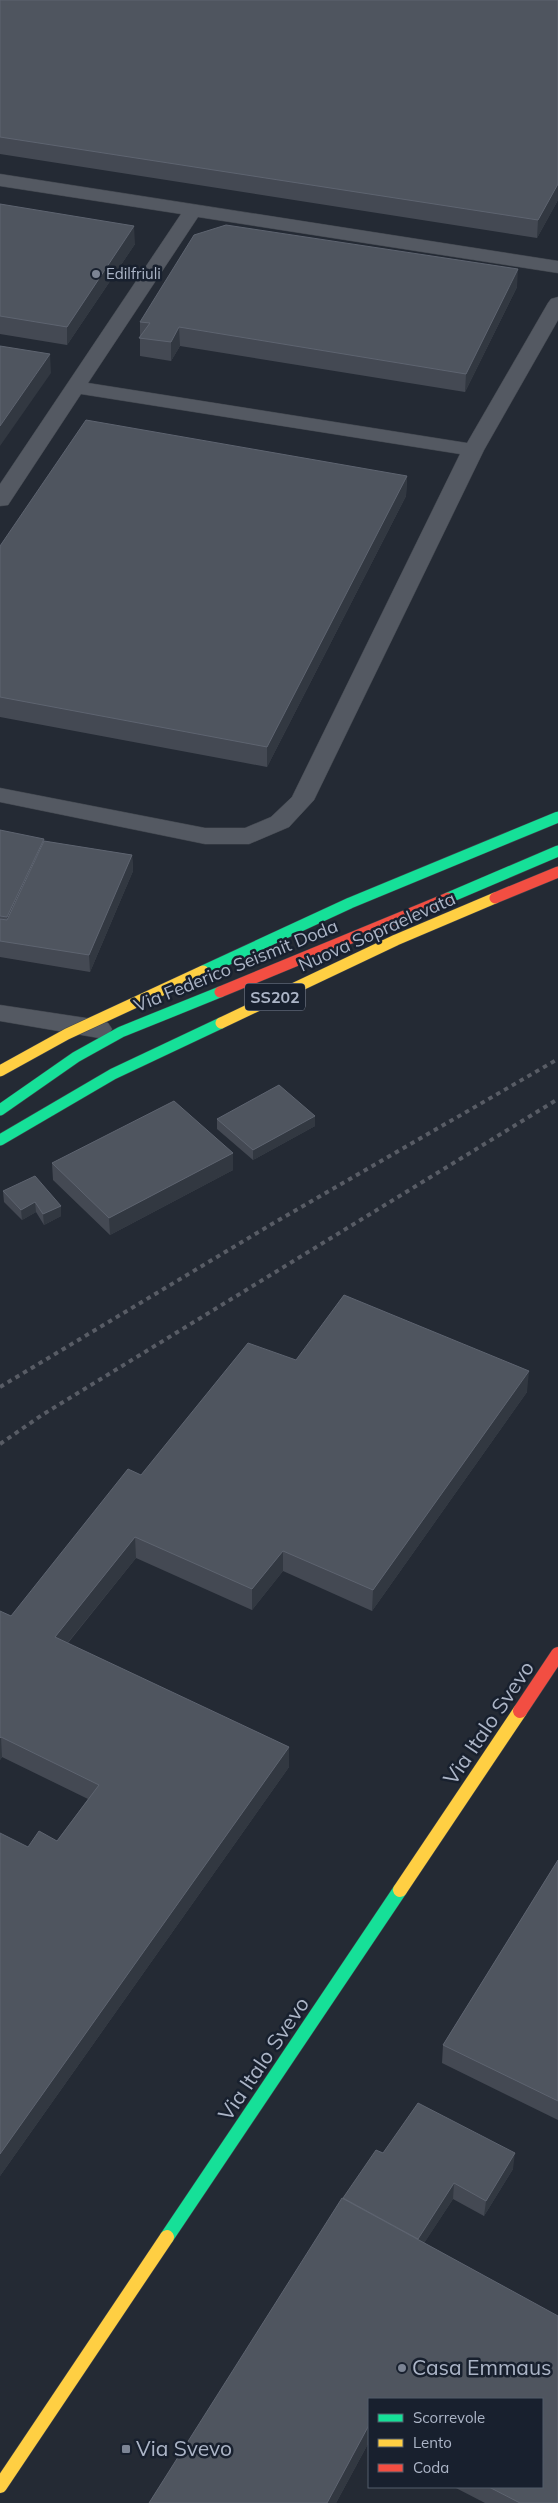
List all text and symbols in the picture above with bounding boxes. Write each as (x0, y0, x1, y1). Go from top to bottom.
place label: Edilfriuli (106, 264, 161, 283)
marker: Edilfriuli (90, 268, 102, 280)
street label: Nuova Sopraelevata (295, 887, 459, 977)
street label: Via Federico Seismit Doda (131, 914, 341, 1017)
road number: SS202 (245, 984, 305, 1010)
street label: Via Italo Svevo (437, 1656, 539, 1789)
street label: Via Italo Svevo (212, 1992, 314, 2125)
place label: Casa Emmaus (412, 2354, 551, 2380)
marker: Casa Emmaus (396, 2362, 408, 2374)
legend (368, 2398, 543, 2488)
text: Scorrevole (413, 2408, 485, 2427)
text: Lento (413, 2433, 452, 2452)
place label: Via Svevo (136, 2435, 232, 2461)
marker: Via Svevo (120, 2443, 132, 2455)
text: Coda (413, 2458, 449, 2477)

